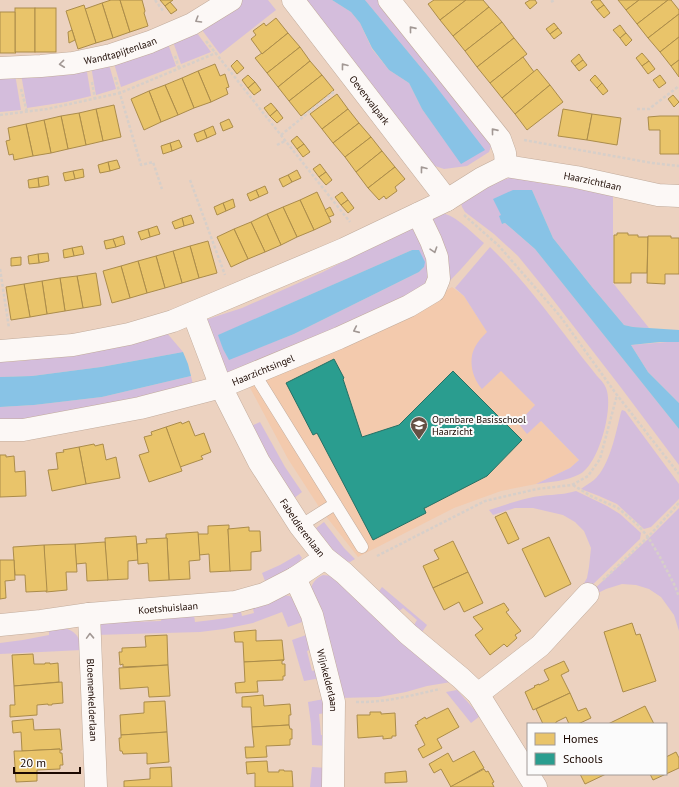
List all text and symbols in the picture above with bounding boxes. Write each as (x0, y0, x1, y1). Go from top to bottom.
one-way arrow (195, 16, 202, 23)
one-way arrow (410, 27, 417, 34)
street label: Wandtapijtenlaan (83, 34, 158, 67)
one-way arrow (59, 59, 65, 68)
one-way arrow (342, 63, 349, 70)
street label: Oeverwalpark (347, 73, 393, 127)
one-way arrow (491, 128, 498, 135)
one-way arrow (421, 166, 428, 173)
street label: Haarzichtlaan (563, 169, 623, 193)
one-way arrow (429, 246, 438, 253)
one-way arrow (353, 325, 361, 333)
street label: Haarzichtsingel (230, 351, 296, 388)
place label: Openbare Basisschool Haarzicht (432, 413, 526, 438)
school or university icon: Openbare Basisschool Haarzicht (409, 415, 429, 440)
street label: Fabeldierenlaan (277, 496, 328, 559)
street label: Koetshuislaan (138, 599, 198, 616)
one-way arrow (85, 633, 94, 639)
street label: Wijnkelderlaan (314, 648, 341, 712)
street label: Bloemenkelderlaan (84, 658, 101, 742)
legend (527, 723, 667, 775)
text: Homes (563, 731, 598, 746)
scale bar (14, 749, 80, 775)
text: Schools (563, 751, 603, 766)
text: 20 m (20, 755, 46, 770)

